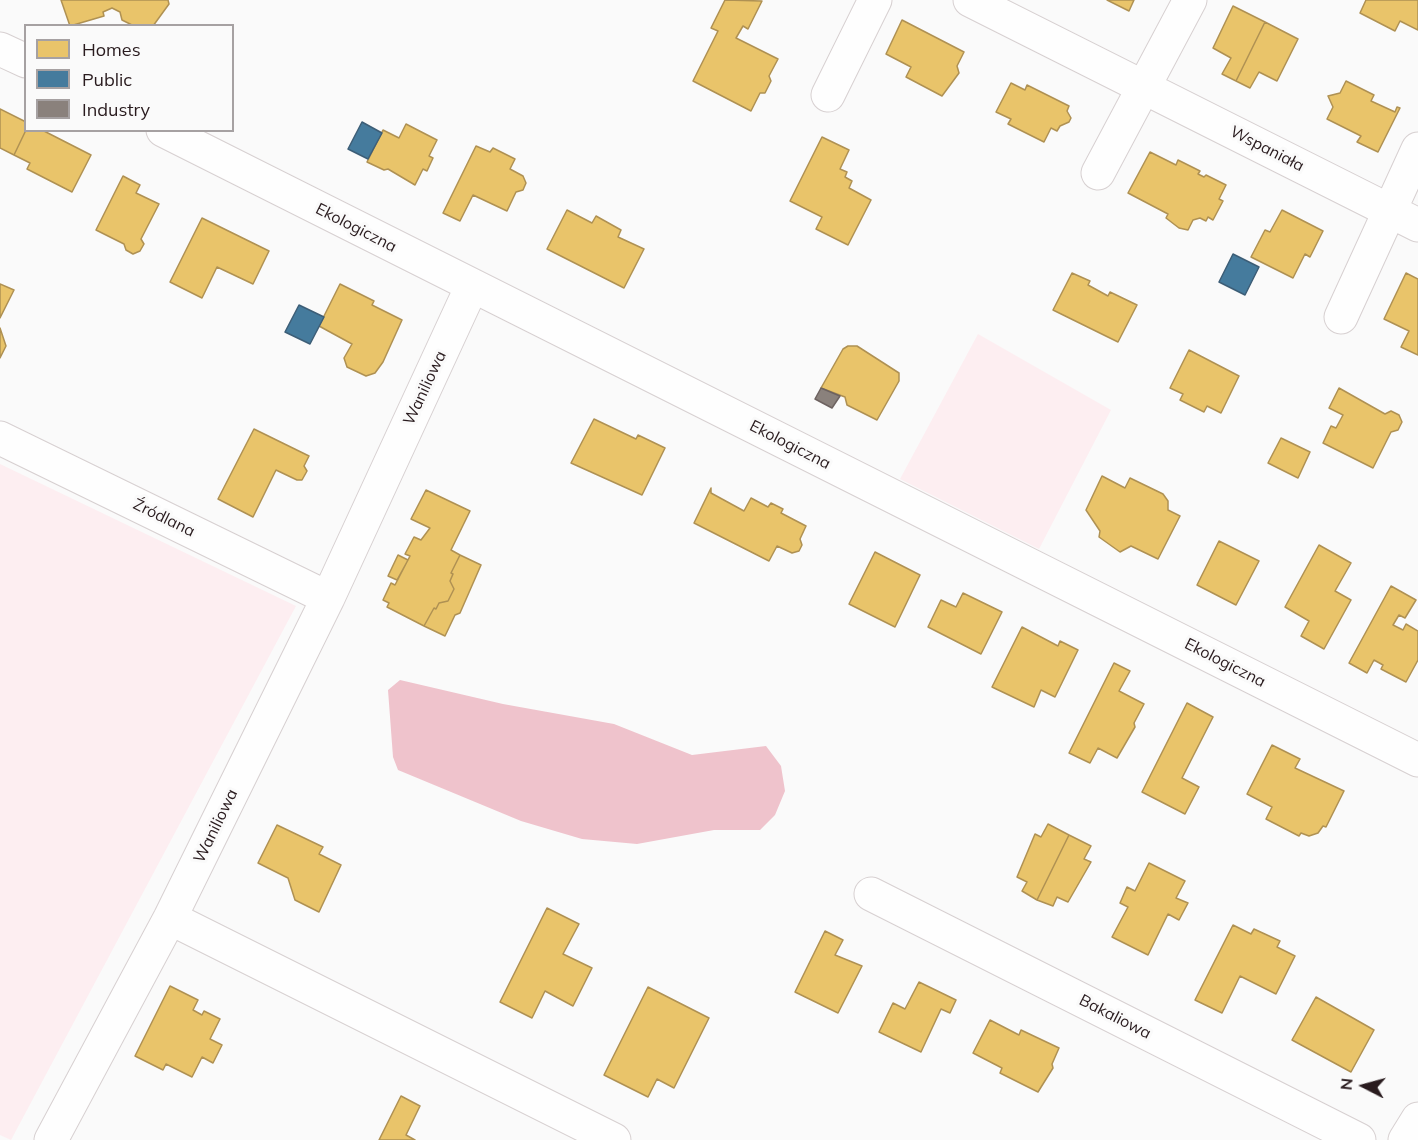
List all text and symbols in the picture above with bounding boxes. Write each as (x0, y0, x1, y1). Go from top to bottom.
legend (24, 24, 234, 132)
text: Homes (82, 38, 141, 61)
text: Public (82, 68, 132, 91)
text: Industry (82, 98, 150, 121)
street label: Wspaniała (1227, 122, 1307, 176)
street label: Ekologiczna (312, 199, 400, 257)
street label: Waniliowa (399, 348, 451, 428)
street label: Ekologiczna (746, 416, 834, 474)
street label: Źródlana (130, 495, 198, 541)
street label: Ekologiczna (1181, 634, 1269, 692)
street label: Waniliowa (190, 786, 242, 866)
street label: Bakaliowa (1076, 991, 1154, 1043)
north arrow (1334, 1056, 1394, 1116)
text: N (1336, 1077, 1357, 1091)

